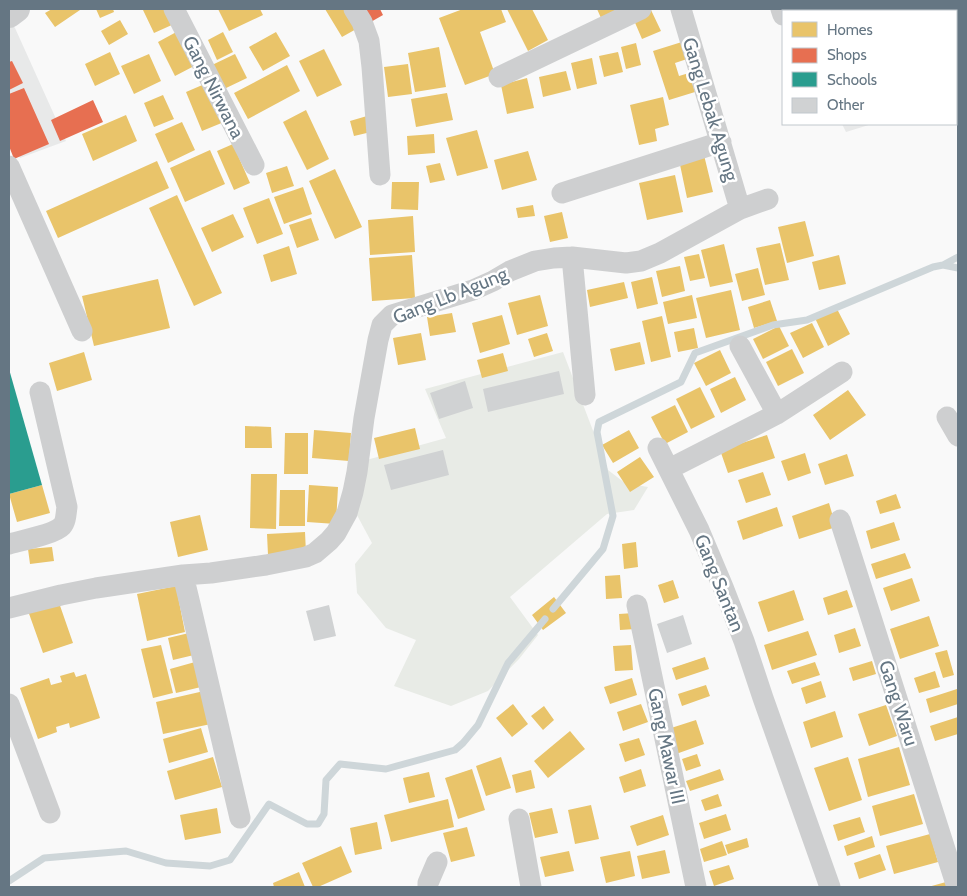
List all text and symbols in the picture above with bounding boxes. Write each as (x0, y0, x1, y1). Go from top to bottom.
legend (782, 10, 957, 125)
text: Homes (827, 21, 873, 39)
street label: Gang Nirwana (178, 32, 249, 142)
street label: Gang Lebak Agung (678, 35, 743, 184)
text: Shops (827, 46, 867, 64)
text: Schools (827, 71, 877, 89)
text: Other (827, 96, 864, 114)
street label: Gang Lb Agung (389, 262, 511, 329)
street label: Gang Santan (690, 531, 750, 635)
street label: Gang Waru (874, 657, 923, 749)
street label: Gang Mawar III (643, 686, 690, 806)

